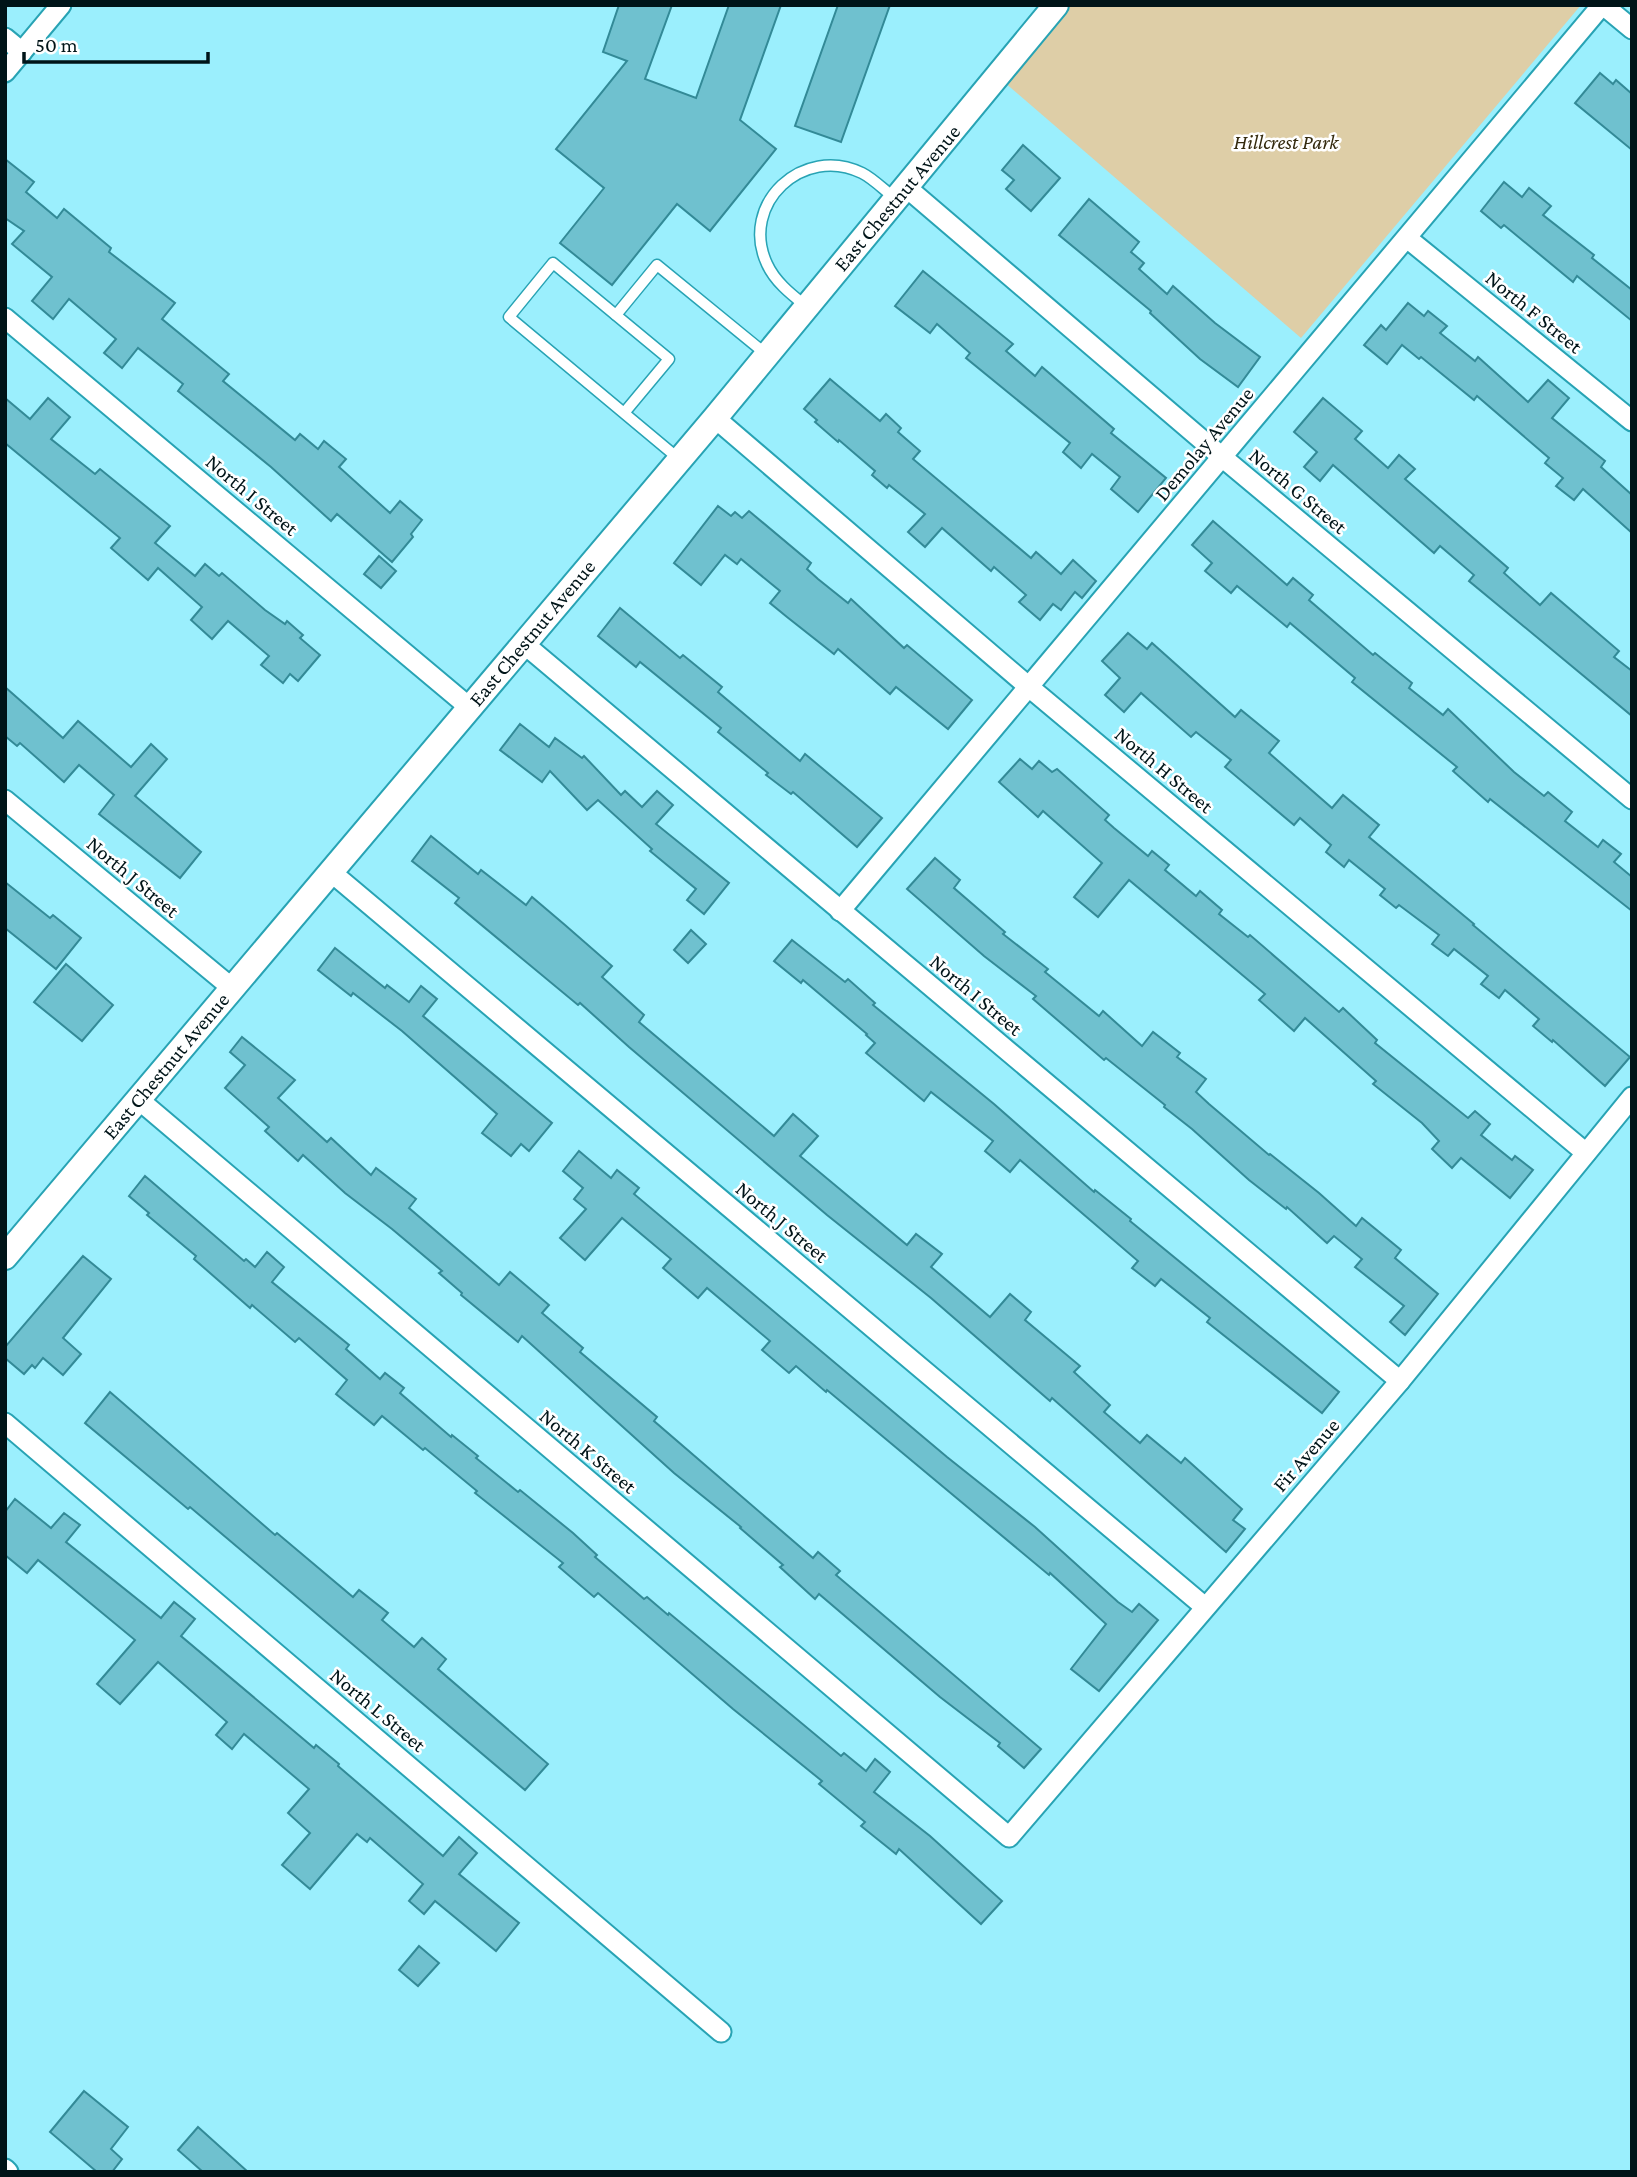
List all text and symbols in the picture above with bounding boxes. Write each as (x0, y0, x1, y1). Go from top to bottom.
scale bar (24, 21, 208, 65)
text: 50 m (35, 33, 78, 57)
street label: East Chestnut Avenue (829, 120, 965, 276)
park label: Hillcrest Park (1234, 130, 1339, 154)
street label: North F Street (1481, 266, 1588, 359)
street label: Demolay Avenue (1149, 382, 1259, 506)
street label: North G Street (1244, 443, 1353, 539)
street label: North I Street (201, 449, 304, 541)
street label: East Chestnut Avenue (464, 555, 600, 711)
street label: North H Street (1110, 722, 1219, 819)
street label: North J Street (82, 831, 185, 923)
street label: North I Street (925, 949, 1028, 1041)
street label: East Chestnut Avenue (98, 988, 234, 1144)
street label: North J Street (731, 1176, 834, 1268)
street label: North K Street (535, 1404, 642, 1499)
street label: Fir Avenue (1268, 1414, 1344, 1496)
street label: North L Street (325, 1663, 431, 1758)

